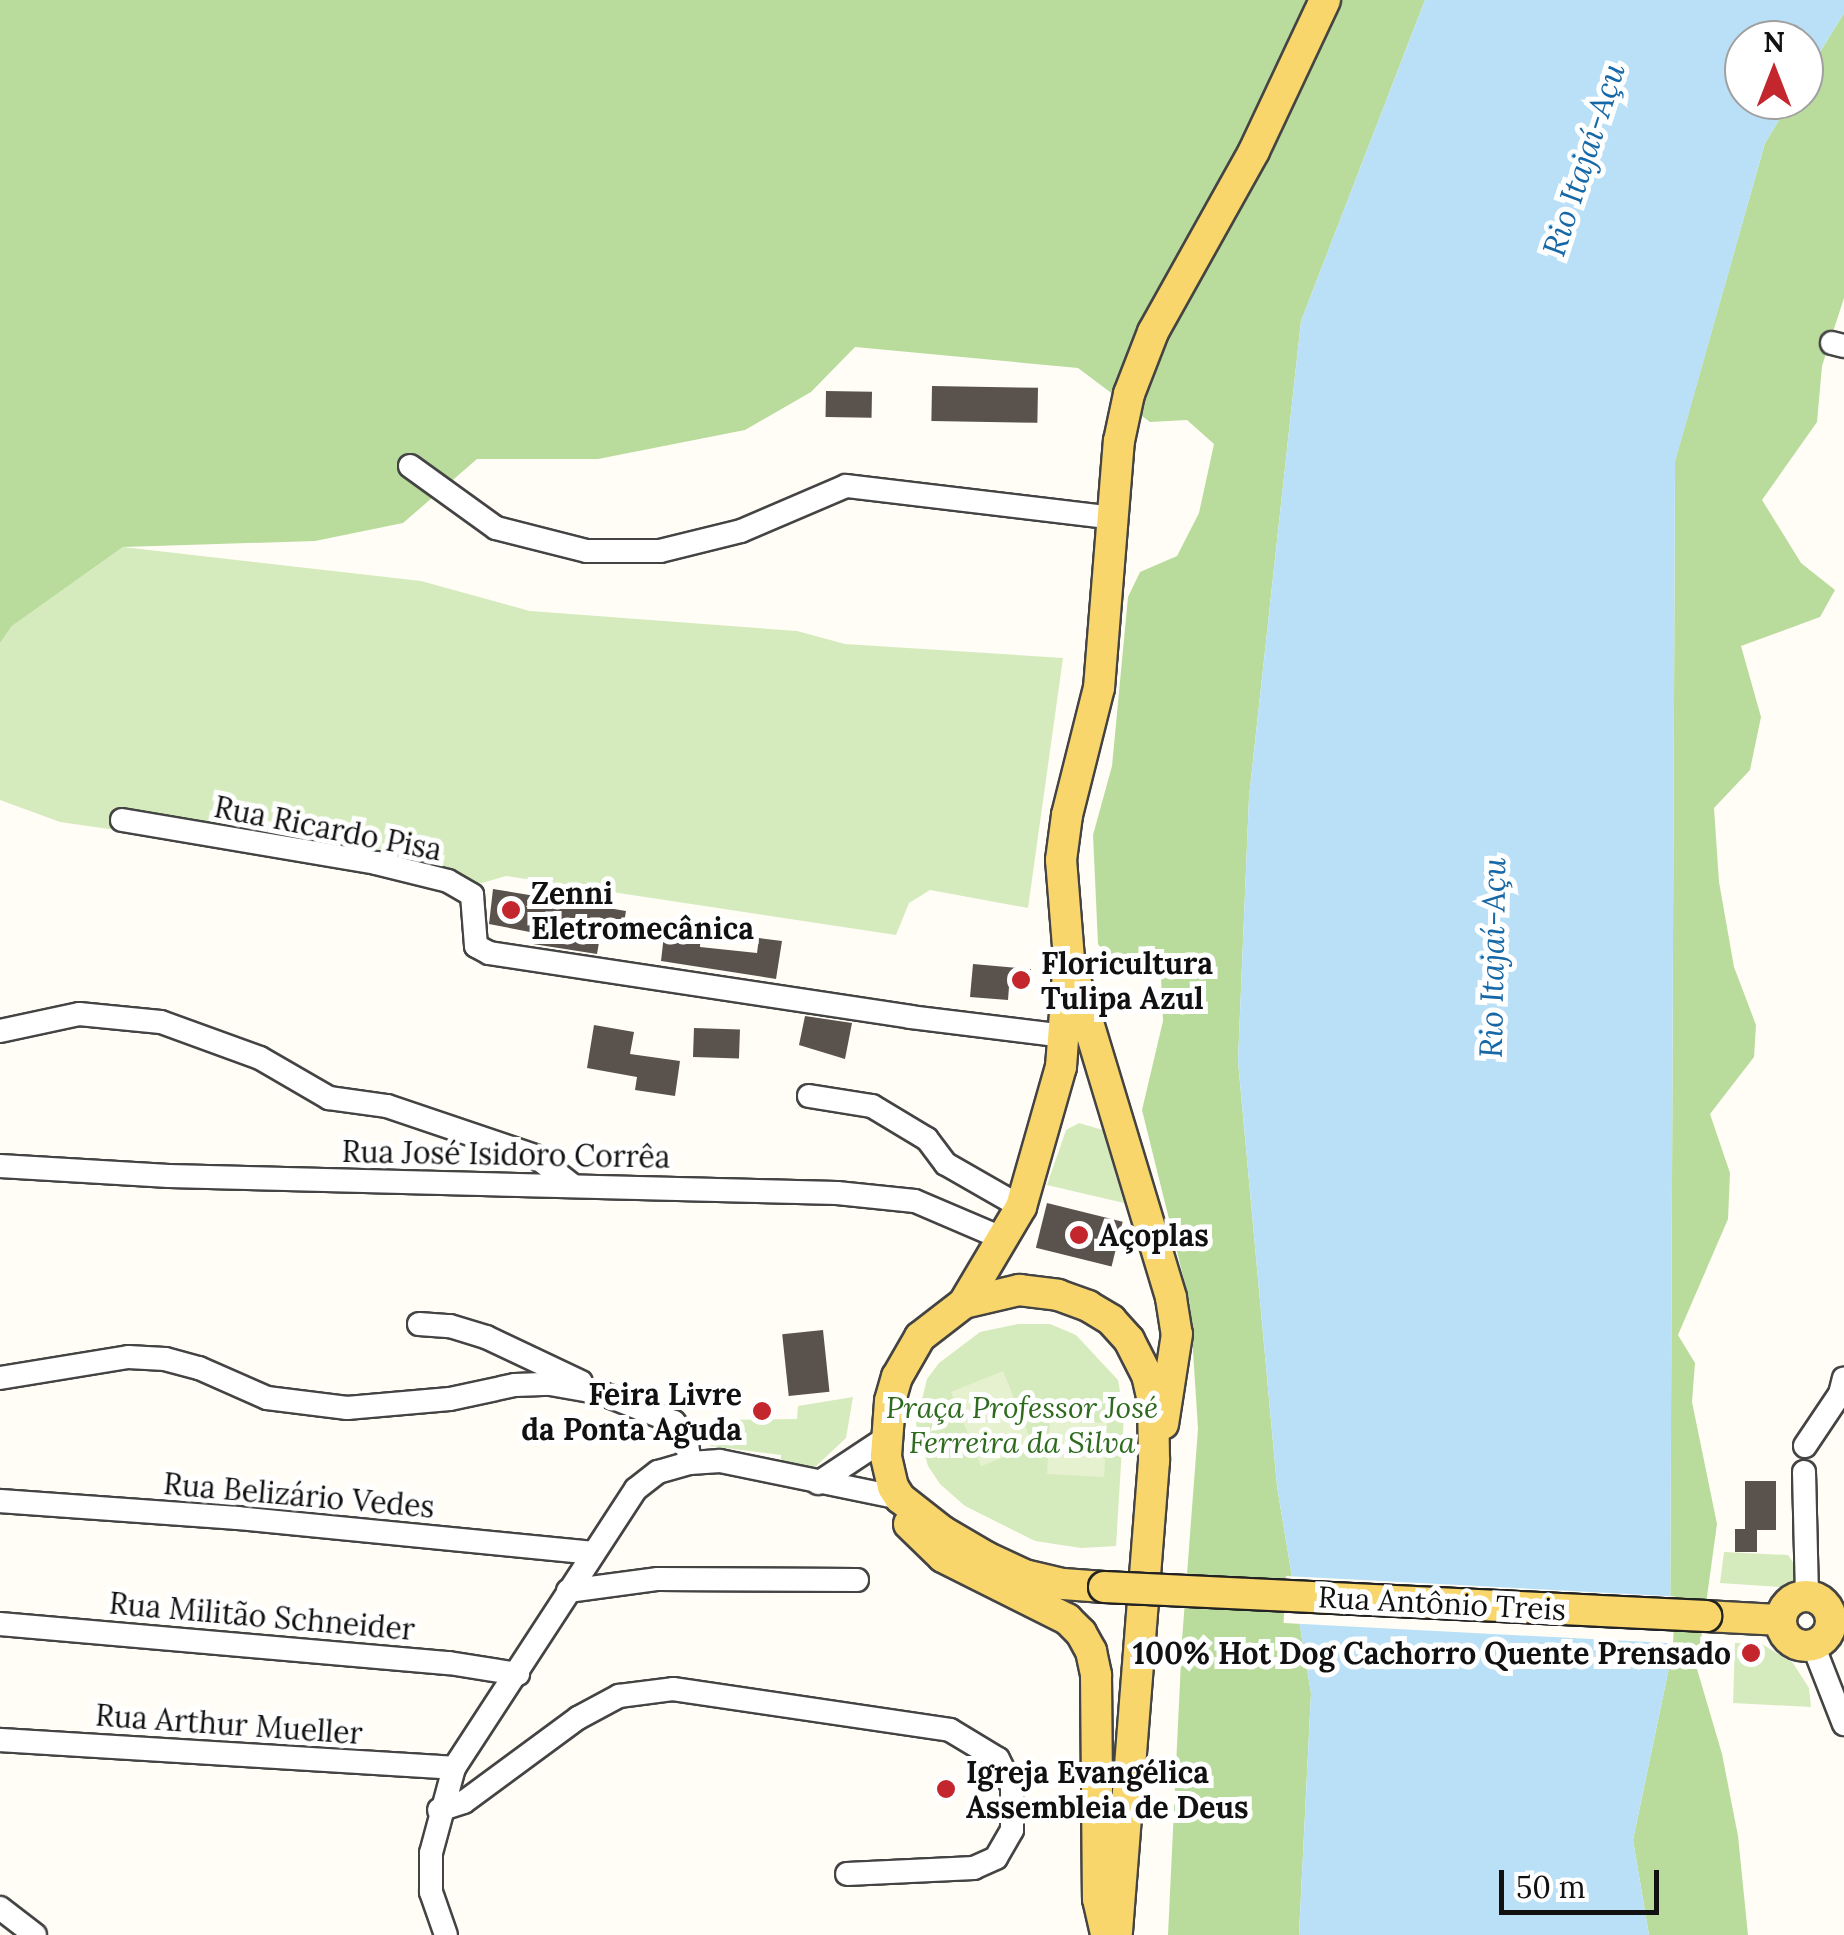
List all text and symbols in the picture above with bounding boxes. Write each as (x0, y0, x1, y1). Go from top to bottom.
north arrow (1724, 20, 1824, 120)
text: N (1763, 24, 1785, 60)
water label: Rio Itajaí-Açu (1535, 59, 1633, 261)
street label: Rua Ricardo Pisa (211, 788, 445, 868)
water label: Rio Itajaí-Açu (1472, 858, 1514, 1058)
place label: Zenni Eletromecânica (531, 875, 754, 946)
marker: Zenni Eletromecânica (500, 899, 522, 921)
place label: Floricultura Tulipa Azul (1041, 945, 1213, 1016)
marker: Floricultura Tulipa Azul (1010, 969, 1032, 991)
street label: Rua José Isidoro Corrêa (341, 1133, 671, 1175)
place label: Açoplas (1099, 1217, 1209, 1253)
marker: Açoplas (1068, 1224, 1090, 1246)
place label: Feira Livre da Ponta Aguda (521, 1376, 742, 1446)
park label: Praça Professor José Ferreira da Silva (886, 1389, 1158, 1460)
marker: Feira Livre da Ponta Aguda (751, 1400, 773, 1422)
street label: Rua Belizário Vedes (162, 1465, 436, 1525)
street label: Rua Antônio Treis (1317, 1579, 1567, 1627)
street label: Rua Militão Schneider (108, 1585, 416, 1647)
place label: 100% Hot Dog Cachorro Quente Prensado (1133, 1635, 1731, 1671)
marker: 100% Hot Dog Cachorro Quente Prensado (1740, 1642, 1762, 1664)
street label: Rua Arthur Mueller (94, 1697, 364, 1751)
place label: Igreja Evangélica Assembleia de Deus (966, 1754, 1249, 1824)
marker: Igreja Evangélica Assembleia de Deus (935, 1778, 957, 1800)
scale bar (1504, 1850, 1664, 1912)
text: 50 m (1516, 1868, 1586, 1906)

